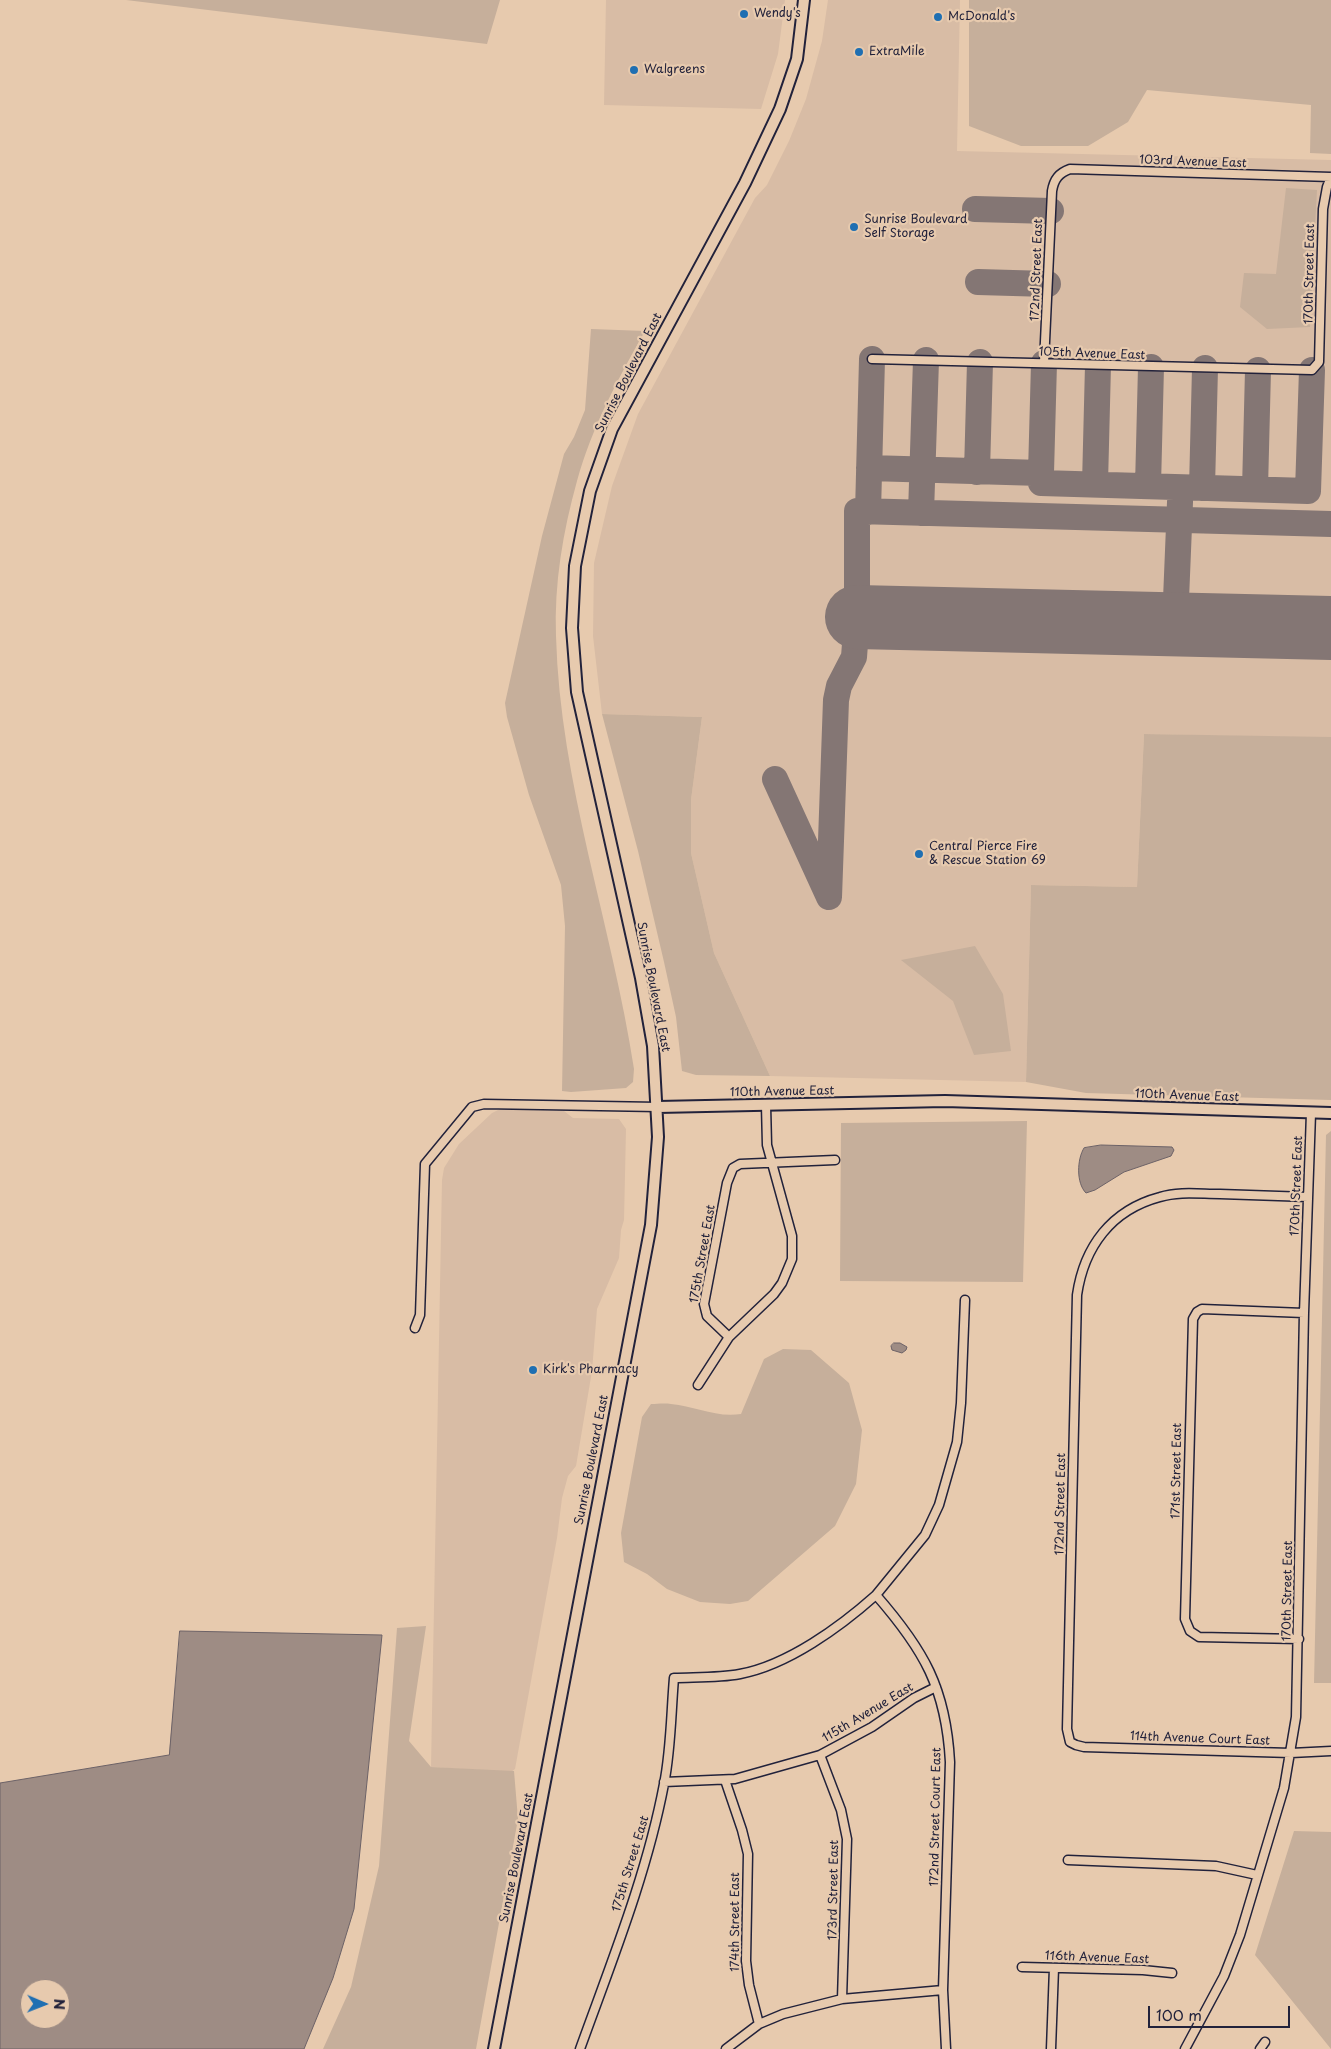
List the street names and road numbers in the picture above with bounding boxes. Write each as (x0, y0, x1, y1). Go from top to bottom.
street label: 103rd Avenue East (1139, 153, 1247, 171)
street label: 172nd Street East (1028, 219, 1046, 321)
street label: 170th Street East (1302, 224, 1318, 324)
street label: Sunrise Boulevard East (593, 311, 665, 435)
street label: 105th Avenue East (1038, 345, 1146, 363)
street label: Sunrise Boulevard East (633, 921, 673, 1053)
street label: 110th Avenue East (730, 1084, 834, 1100)
street label: 110th Avenue East (1135, 1087, 1239, 1105)
street label: 170th Street East (1288, 1135, 1306, 1237)
street label: 175th Street East (687, 1204, 719, 1304)
street label: Sunrise Boulevard East (572, 1394, 612, 1526)
street label: 171st Street East (1169, 1423, 1185, 1519)
street label: 172nd Street East (1053, 1453, 1069, 1555)
street label: 170th Street East (1280, 1541, 1296, 1641)
street label: 115th Avenue East (820, 1680, 916, 1746)
street label: 114th Avenue Court East (1130, 1729, 1270, 1749)
street label: 172nd Street Court East (928, 1747, 944, 1887)
street label: Sunrise Boulevard East (497, 1792, 537, 1924)
street label: 175th Street East (610, 1814, 652, 1914)
street label: 173rd Street East (826, 1840, 842, 1940)
street label: 174th Street East (729, 1872, 743, 1972)
street label: 116th Avenue East (1045, 1949, 1149, 1967)

